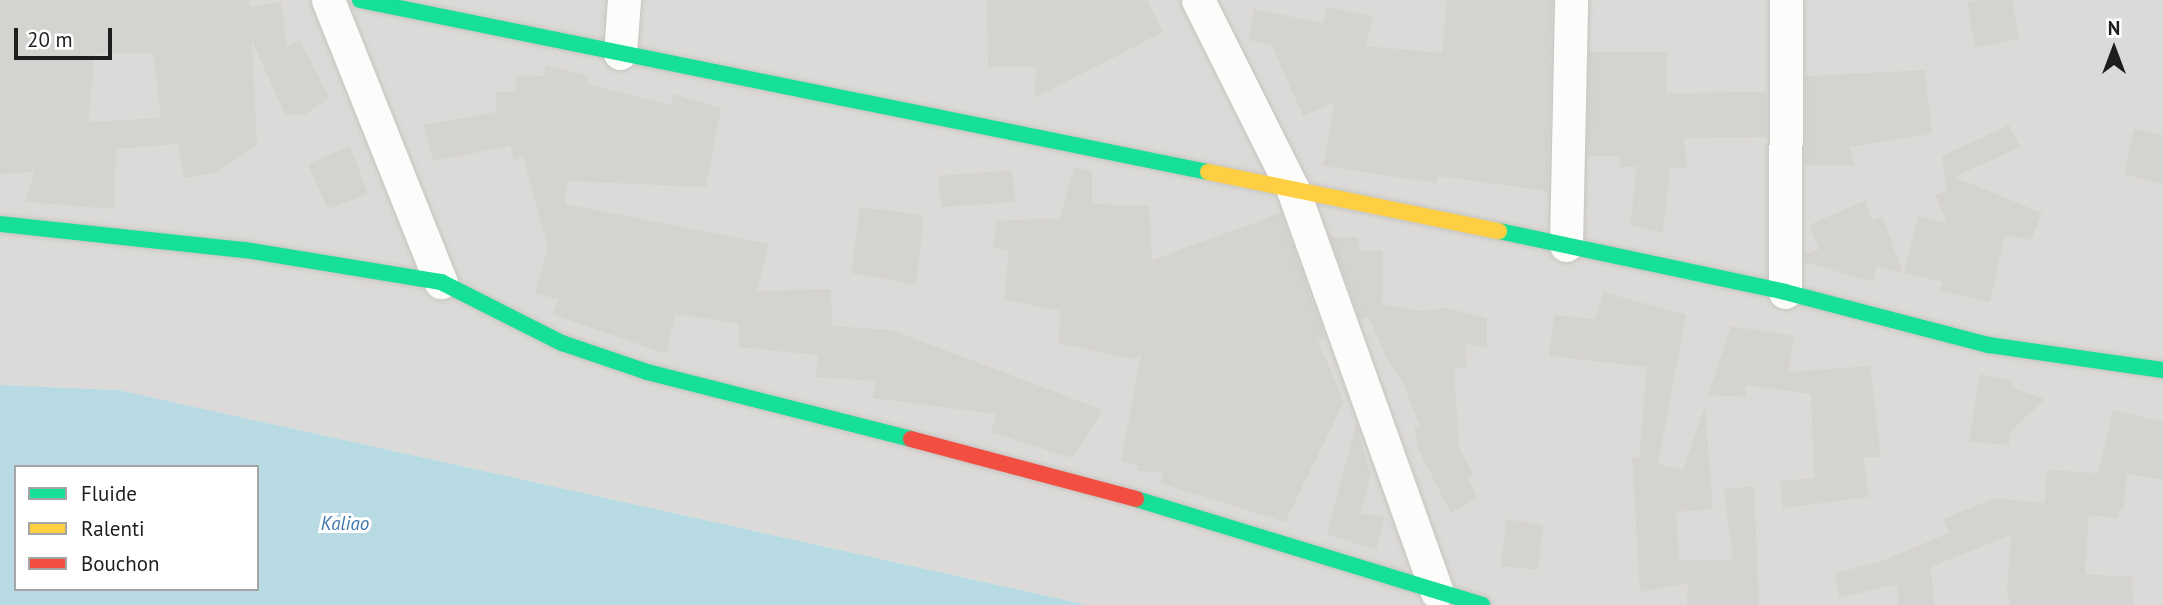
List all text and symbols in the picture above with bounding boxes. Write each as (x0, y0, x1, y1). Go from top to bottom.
scale bar (18, 14, 116, 58)
north arrow (2079, 14, 2149, 84)
text: N (2108, 16, 2120, 40)
text: 20 m (27, 26, 73, 53)
legend (14, 465, 259, 591)
text: Fluide (81, 480, 137, 507)
water label: Kaliao (321, 513, 369, 535)
text: Ralenti (81, 515, 145, 542)
text: Bouchon (81, 550, 160, 577)

